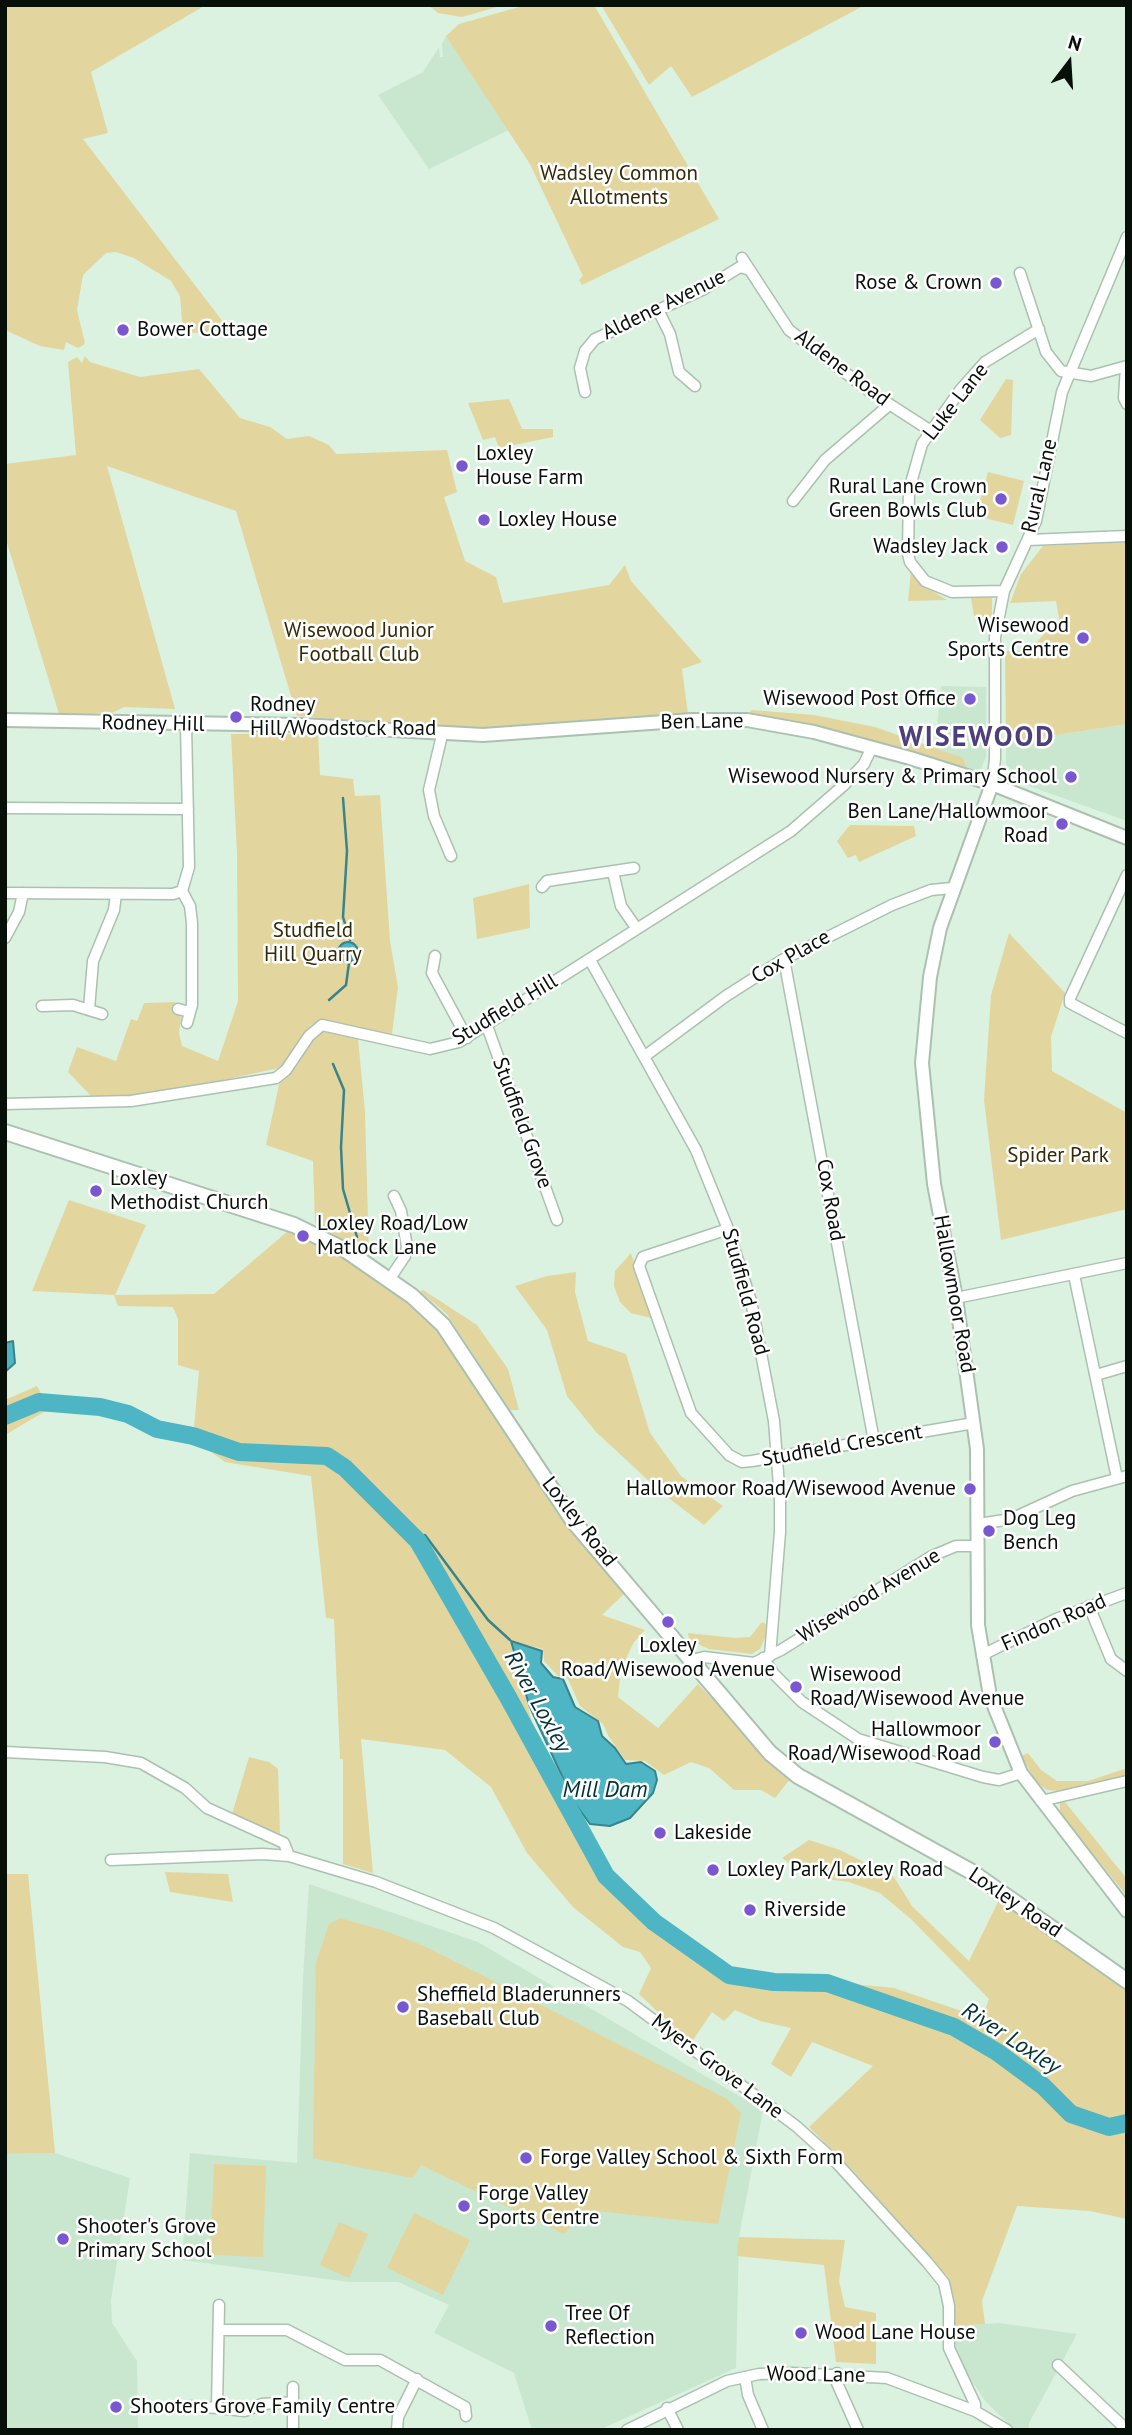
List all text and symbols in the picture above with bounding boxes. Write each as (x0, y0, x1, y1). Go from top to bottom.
north arrow (1034, 28, 1104, 98)
text: N (1066, 30, 1085, 56)
park label: Wadsley Common Allotments (540, 161, 698, 211)
street label: Aldene Avenue (598, 264, 730, 346)
place label: Rose & Crown (855, 270, 982, 296)
marker: Rose & Crown (988, 275, 1004, 291)
place label: Bower Cottage (137, 317, 268, 343)
marker: Bower Cottage (115, 322, 131, 338)
street label: Aldene Road (789, 324, 895, 412)
street label: Luke Lane (918, 358, 994, 446)
street label: Rural Lane (1017, 436, 1063, 536)
place label: Loxley House Farm (476, 441, 583, 491)
marker: Loxley House Farm (454, 458, 470, 474)
place label: Rural Lane Crown Green Bowls Club (829, 474, 987, 524)
marker: Rural Lane Crown Green Bowls Club (993, 491, 1009, 507)
place label: Loxley House (498, 507, 617, 533)
marker: Loxley House (476, 512, 492, 528)
place label: Wadsley Jack (873, 534, 988, 560)
marker: Wadsley Jack (994, 539, 1010, 555)
place label: Wisewood Sports Centre (948, 613, 1069, 663)
park label: Wisewood Junior Football Club (284, 618, 434, 668)
marker: Wisewood Sports Centre (1075, 630, 1091, 646)
place label: Wisewood Post Office (763, 686, 956, 712)
marker: Wisewood Post Office (962, 691, 978, 707)
place label: Rodney Hill/Woodstock Road (250, 692, 436, 742)
marker: Rodney Hill/Woodstock Road (228, 709, 244, 725)
street label: Ben Lane (660, 709, 744, 735)
street label: Rodney Hill (101, 711, 205, 737)
district label: WISEWOOD (900, 721, 1054, 755)
place label: Wisewood Nursery & Primary School (728, 764, 1057, 790)
marker: Wisewood Nursery & Primary School (1063, 769, 1079, 785)
place label: Ben Lane/Hallowmoor Road (848, 799, 1048, 849)
marker: Ben Lane/Hallowmoor Road (1054, 816, 1070, 832)
park label: Studfield Hill Quarry (264, 918, 362, 968)
street label: Cox Place (747, 924, 835, 990)
street label: Studfield Hill (448, 969, 562, 1051)
street label: Studfield Grove (487, 1054, 557, 1192)
park label: Spider Park (1007, 1143, 1109, 1169)
street label: Cox Road (810, 1157, 850, 1243)
place label: Loxley Methodist Church (110, 1166, 269, 1216)
marker: Loxley Methodist Church (88, 1183, 104, 1199)
place label: Loxley Road/Low Matlock Lane (317, 1211, 468, 1261)
street label: Hallowmoor Road (928, 1213, 980, 1375)
street label: Studfield Road (716, 1226, 774, 1358)
marker: Loxley Road/Low Matlock Lane (295, 1228, 311, 1244)
street label: Studfield Crescent (760, 1419, 924, 1473)
street label: Loxley Road (536, 1472, 622, 1572)
place label: Hallowmoor Road/Wisewood Avenue (626, 1476, 956, 1502)
marker: Hallowmoor Road/Wisewood Avenue (962, 1481, 978, 1497)
place label: Dog Leg Bench (1003, 1506, 1076, 1556)
marker: Dog Leg Bench (981, 1523, 997, 1539)
street label: Wisewood Avenue (793, 1543, 945, 1649)
street label: Findon Road (998, 1589, 1110, 1657)
marker: Loxley Road/Wisewood Avenue (660, 1614, 676, 1630)
place label: Loxley Road/Wisewood Avenue (561, 1633, 775, 1683)
water label: River Loxley (498, 1646, 576, 1758)
place label: Wisewood Road/Wisewood Avenue (810, 1662, 1024, 1712)
marker: Wisewood Road/Wisewood Avenue (788, 1679, 804, 1695)
place label: Hallowmoor Road/Wisewood Road (788, 1717, 981, 1767)
marker: Hallowmoor Road/Wisewood Road (987, 1734, 1003, 1750)
water label: Mill Dam (563, 1776, 647, 1804)
place label: Lakeside (674, 1820, 752, 1846)
marker: Lakeside (652, 1825, 668, 1841)
place label: Loxley Park/Loxley Road (727, 1857, 943, 1883)
marker: Loxley Park/Loxley Road (705, 1862, 721, 1878)
street label: Loxley Road (963, 1863, 1067, 1943)
place label: Riverside (764, 1897, 846, 1923)
marker: Riverside (742, 1902, 758, 1918)
place label: Sheffield Bladerunners Baseball Club (417, 1982, 621, 2032)
water label: River Loxley (956, 1997, 1066, 2081)
marker: Sheffield Bladerunners Baseball Club (395, 1999, 411, 2015)
street label: Myers Grove Lane (646, 2009, 788, 2125)
place label: Forge Valley School & Sixth Form (540, 2145, 843, 2171)
marker: Forge Valley School & Sixth Form (518, 2150, 534, 2166)
place label: Forge Valley Sports Centre (478, 2181, 599, 2231)
marker: Forge Valley Sports Centre (456, 2198, 472, 2214)
place label: Shooter's Grove Primary School (77, 2214, 216, 2264)
marker: Shooter's Grove Primary School (55, 2231, 71, 2247)
place label: Tree Of Reflection (565, 2301, 655, 2351)
marker: Tree Of Reflection (543, 2318, 559, 2334)
place label: Wood Lane House (815, 2320, 976, 2346)
marker: Wood Lane House (793, 2325, 809, 2341)
street label: Wood Lane (766, 2362, 866, 2388)
place label: Shooters Grove Family Centre (130, 2394, 395, 2420)
marker: Shooters Grove Family Centre (108, 2399, 124, 2415)

